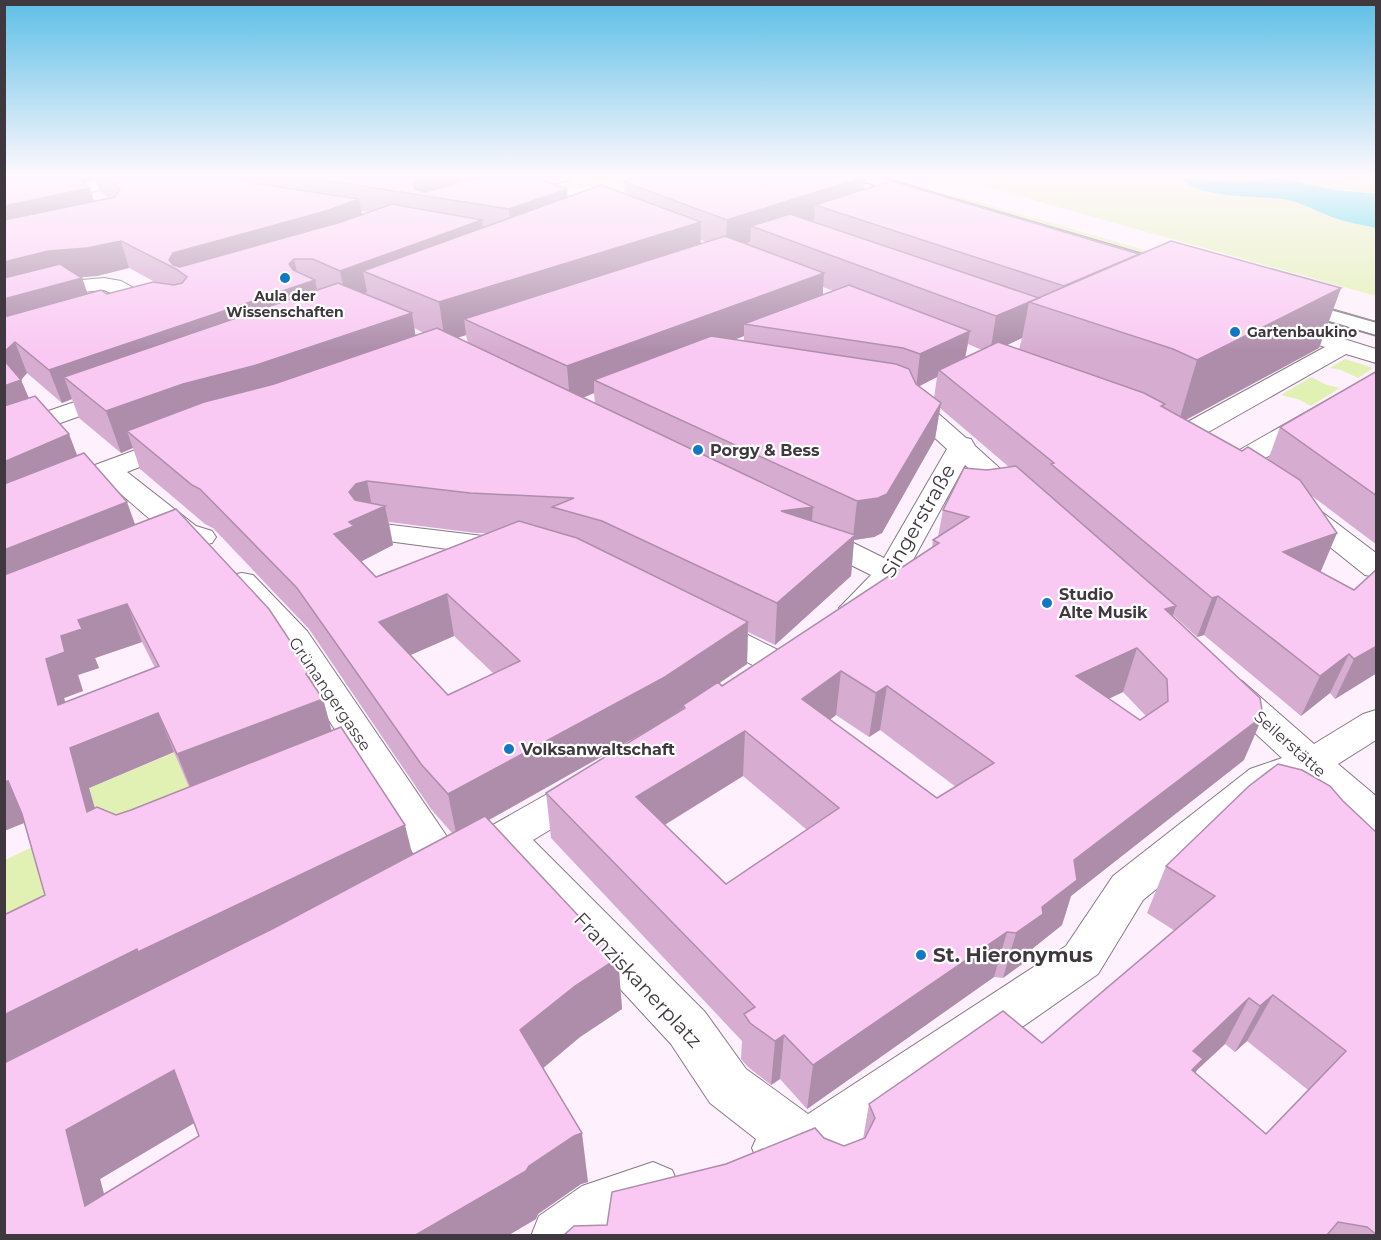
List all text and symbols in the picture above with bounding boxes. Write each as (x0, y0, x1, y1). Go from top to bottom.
marker: Aula der Wissenschaften (278, 271, 292, 285)
place label: Aula der Wissenschaften (226, 287, 344, 321)
place label: Gartenbaukino (1247, 323, 1357, 341)
marker: Gartenbaukino (1228, 325, 1242, 339)
place label: Porgy & Bess (710, 441, 820, 460)
marker: Porgy & Bess (691, 443, 705, 457)
street label: Singerstraße (876, 460, 960, 582)
place label: Studio Alte Musik (1058, 585, 1148, 622)
marker: Studio Alte Musik (1040, 596, 1054, 610)
street label: Grünangergasse (285, 634, 375, 754)
street label: Seilerstätte (1250, 707, 1330, 781)
place label: Volksanwaltschaft (520, 740, 675, 759)
marker: Volksanwaltschaft (502, 742, 516, 756)
street label: Franziskanerplatz (569, 907, 707, 1053)
place label: St. Hieronymus (933, 943, 1093, 967)
marker: St. Hieronymus (914, 948, 928, 962)

